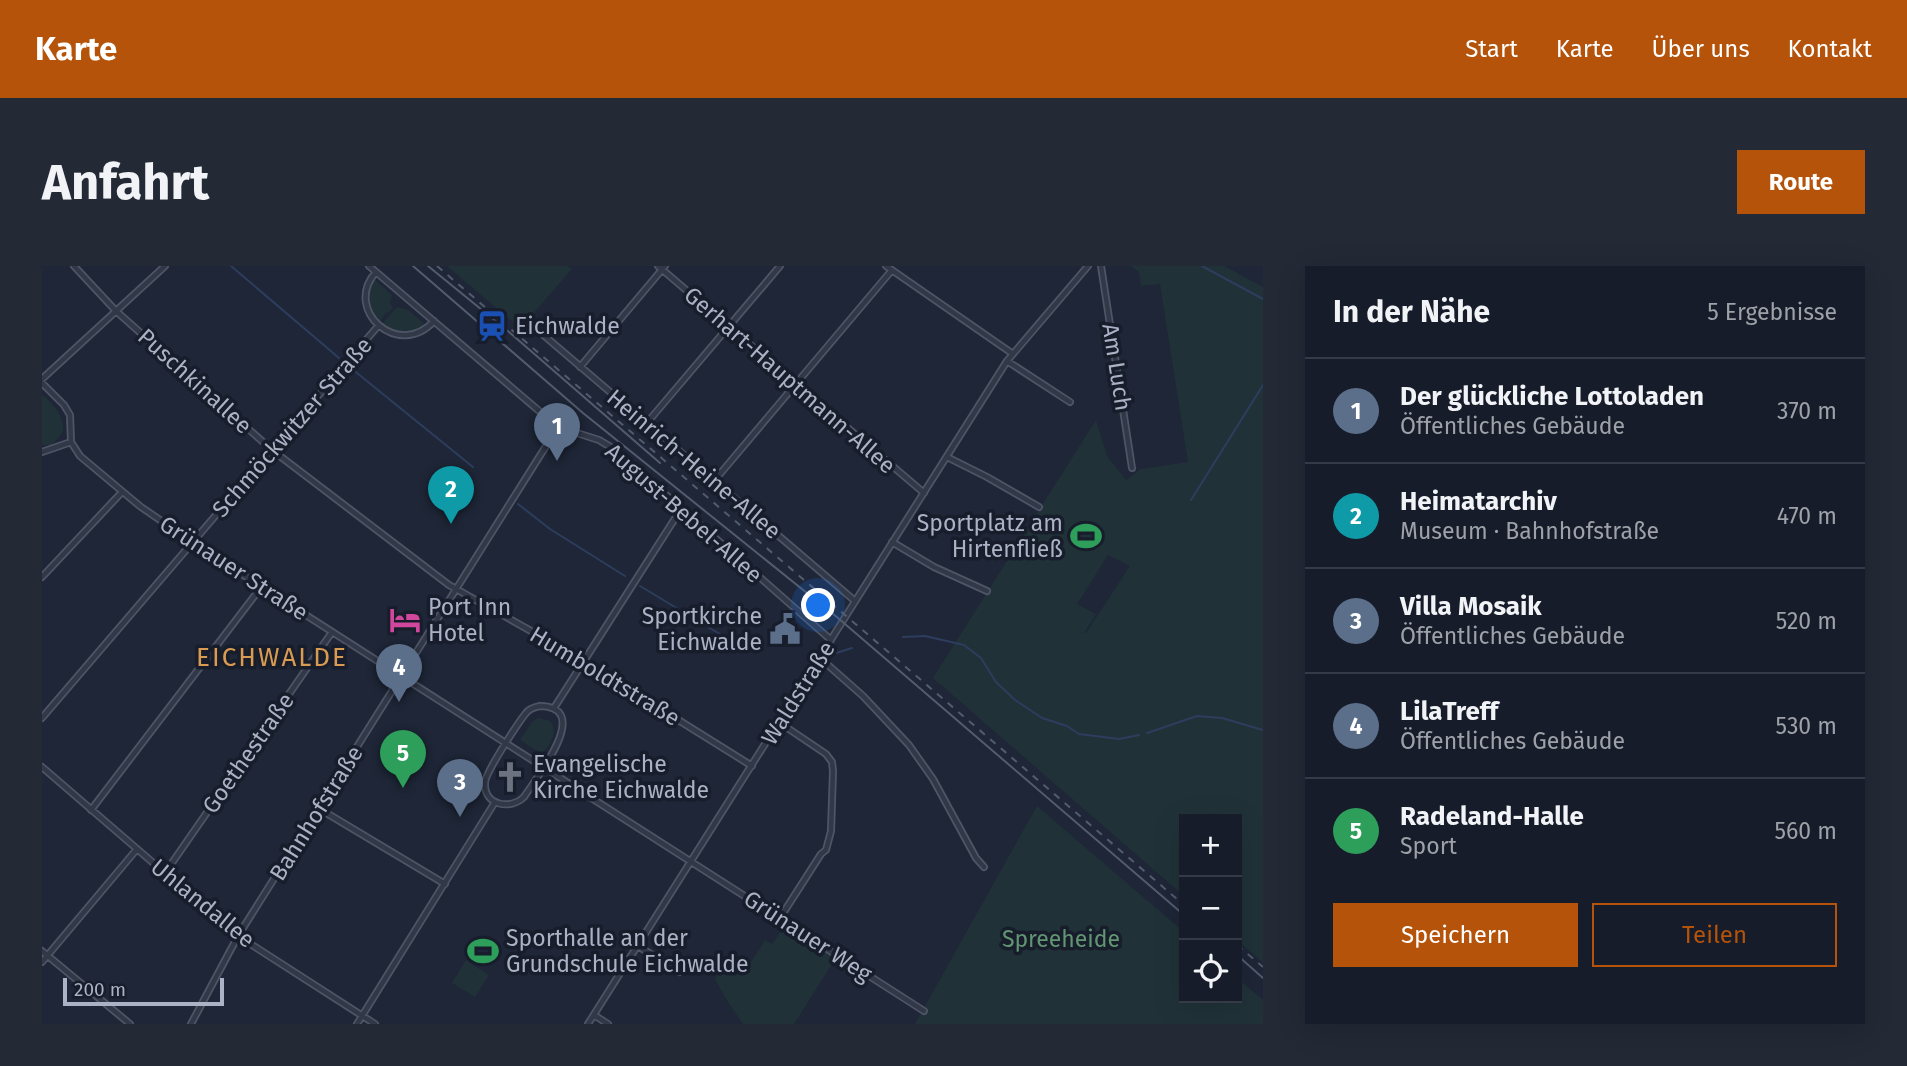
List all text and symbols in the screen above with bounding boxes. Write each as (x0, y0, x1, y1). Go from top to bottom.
text: Karte (35, 29, 117, 69)
text: Start (1465, 35, 1518, 63)
text: Karte (1556, 35, 1614, 63)
text: Über uns (1652, 35, 1750, 63)
text: Kontakt (1788, 35, 1872, 63)
button: Route (1737, 150, 1865, 214)
text: Anfahrt (42, 153, 209, 212)
street label: Gerhart-Hauptmann-Allee (679, 281, 901, 479)
text: In der Nähe (1333, 294, 1490, 330)
text: 5 Ergebnisse (1707, 298, 1837, 326)
station icon: Eichwalde (475, 309, 509, 343)
place label: Eichwalde (515, 312, 620, 340)
street label: Am Luch (1096, 321, 1138, 413)
street label: Puschkinallee (132, 322, 258, 440)
street label: Schmöckwitzer Straße (206, 331, 378, 523)
text: Der glückliche Lottoladen (1400, 381, 1704, 412)
street label: Heinrich-Heine-Allee (601, 383, 787, 545)
text: 1 (1351, 397, 1361, 425)
text: 370 m (1777, 397, 1837, 425)
pin: 1 (534, 403, 580, 461)
text: Öffentliches Gebäude (1400, 412, 1625, 440)
street label: August-Bebel-Allee (600, 437, 768, 589)
pin: 2 (428, 466, 474, 524)
text: Heimatarchiv (1400, 486, 1557, 517)
text: 2 (1350, 502, 1362, 530)
text: 470 m (1777, 502, 1837, 530)
place label: Sportplatz am Hirtenfließ (917, 509, 1063, 563)
street label: Grünauer Straße (155, 510, 313, 626)
text: Museum · Bahnhofstraße (1400, 517, 1659, 545)
sports icon: Sportplatz am Hirtenfließ (1069, 519, 1103, 553)
your location (801, 588, 835, 622)
text: Villa Mosaik (1400, 591, 1542, 622)
place label: Port Inn Hotel (428, 593, 511, 647)
place label: Sportkirche Eichwalde (642, 602, 762, 656)
hotel icon: Port Inn Hotel (388, 603, 422, 637)
text: 3 (1350, 607, 1362, 635)
text: 520 m (1776, 607, 1837, 635)
public building icon: Sportkirche Eichwalde (768, 612, 802, 646)
street label: Humboldtstraße (525, 620, 685, 732)
text: Öffentliches Gebäude (1400, 622, 1625, 650)
street label: Waldstraße (755, 636, 841, 750)
district label: EICHWALDE (196, 642, 348, 673)
pin: 4 (376, 644, 422, 702)
street label: Goethestraße (196, 687, 300, 819)
text: LilaTreff (1400, 696, 1498, 727)
text: 4 (1350, 712, 1363, 740)
text: 530 m (1776, 712, 1837, 740)
text: Öffentliches Gebäude (1400, 727, 1625, 755)
pin: 5 (380, 730, 426, 788)
street label: Bahnhofstraße (263, 740, 369, 886)
place label: Evangelische Kirche Eichwalde (533, 750, 709, 804)
pin: 3 (437, 759, 483, 817)
church icon: Evangelische Kirche Eichwalde (493, 760, 527, 794)
text: Radeland-Halle (1400, 801, 1584, 832)
map controls (1179, 814, 1242, 1003)
button: + (1179, 814, 1242, 877)
text: 5 (1350, 817, 1362, 845)
text: 560 m (1775, 817, 1837, 845)
text: Sport (1400, 832, 1457, 860)
street label: Uhlandallee (145, 853, 261, 953)
button: − (1179, 877, 1242, 940)
street label: Grünauer Weg (739, 884, 877, 988)
button: Speichern (1333, 903, 1578, 967)
button: Teilen (1592, 903, 1837, 967)
place label: Sporthalle an der Grundschule Eichwalde (506, 924, 749, 978)
park label: Spreeheide (1002, 925, 1120, 953)
sports icon: Sporthalle an der Grundschule Eichwalde (466, 934, 500, 968)
button: locate (1179, 940, 1242, 1003)
scale bar (63, 975, 224, 1007)
text: 200 m (74, 978, 126, 1001)

